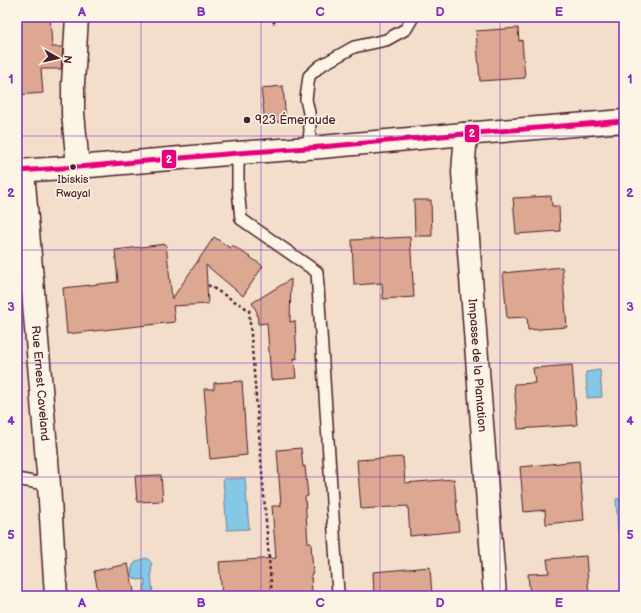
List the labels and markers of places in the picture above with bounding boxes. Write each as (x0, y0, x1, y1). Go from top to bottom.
place label: 923 Émeraude (255, 112, 336, 128)
marker: 923 Émeraude (242, 115, 252, 125)
marker: Ibiskis Rwayal (68, 162, 78, 172)
place label: Ibiskis Rwayal (56, 173, 90, 200)

